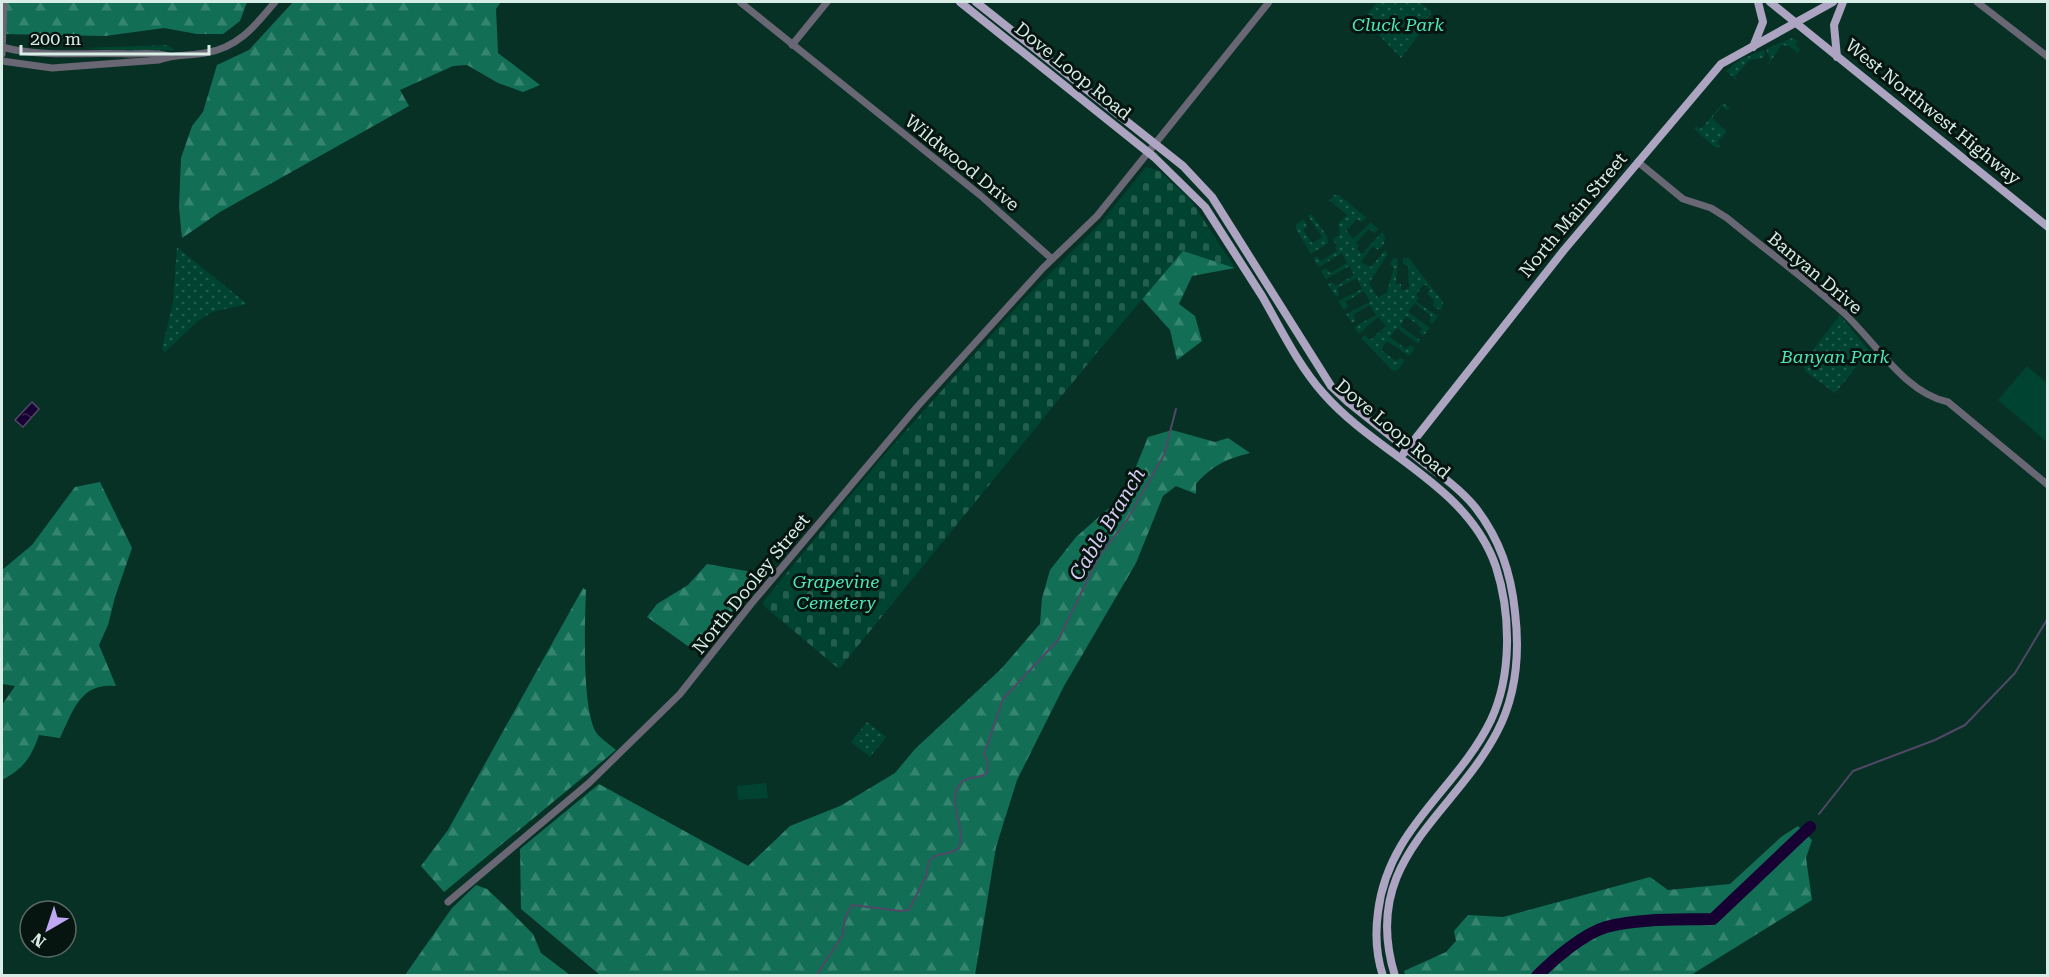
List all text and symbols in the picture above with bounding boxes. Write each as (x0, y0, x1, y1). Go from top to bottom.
park label: Cluck Park (1352, 14, 1444, 35)
street label: Dove Loop Road (1011, 17, 1136, 124)
scale bar (21, 18, 208, 56)
text: 200 m (30, 28, 81, 49)
street label: West Northwest Highway (1841, 34, 2025, 189)
street label: Wildwood Drive (901, 110, 1024, 215)
street label: North Main Street (1514, 148, 1631, 281)
street label: Banyan Drive (1764, 227, 1867, 318)
park label: Banyan Park (1780, 346, 1889, 367)
street label: Dove Loop Road (1332, 375, 1455, 483)
water label: Cable Branch (1064, 463, 1150, 585)
street label: North Dooley Street (688, 509, 814, 658)
park label: Grapevine Cemetery (793, 571, 879, 613)
north arrow (18, 899, 78, 959)
text: N (28, 929, 50, 952)

